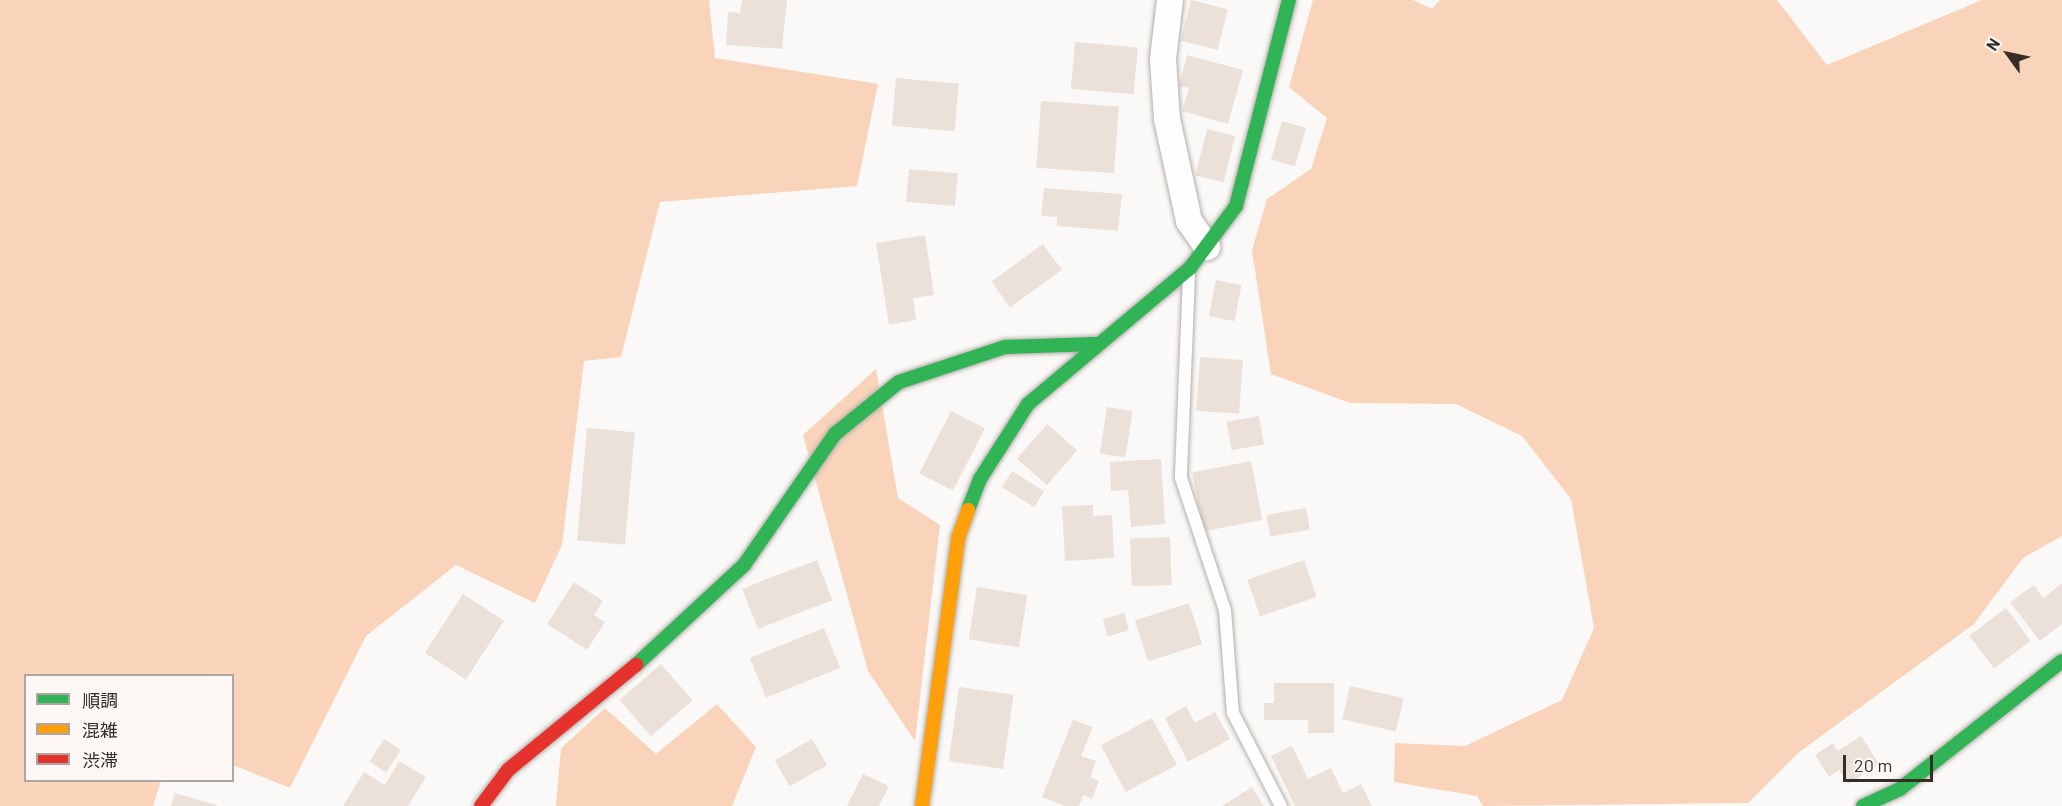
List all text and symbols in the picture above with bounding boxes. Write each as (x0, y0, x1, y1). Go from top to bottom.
north arrow (1978, 24, 2038, 84)
text: N (1982, 34, 2003, 54)
legend (24, 674, 234, 782)
text: 順調 (82, 689, 118, 711)
text: 混雑 (82, 719, 118, 741)
scale bar (1846, 743, 1936, 781)
text: 渋滞 (82, 749, 118, 771)
text: 20 m (1854, 754, 1892, 776)

